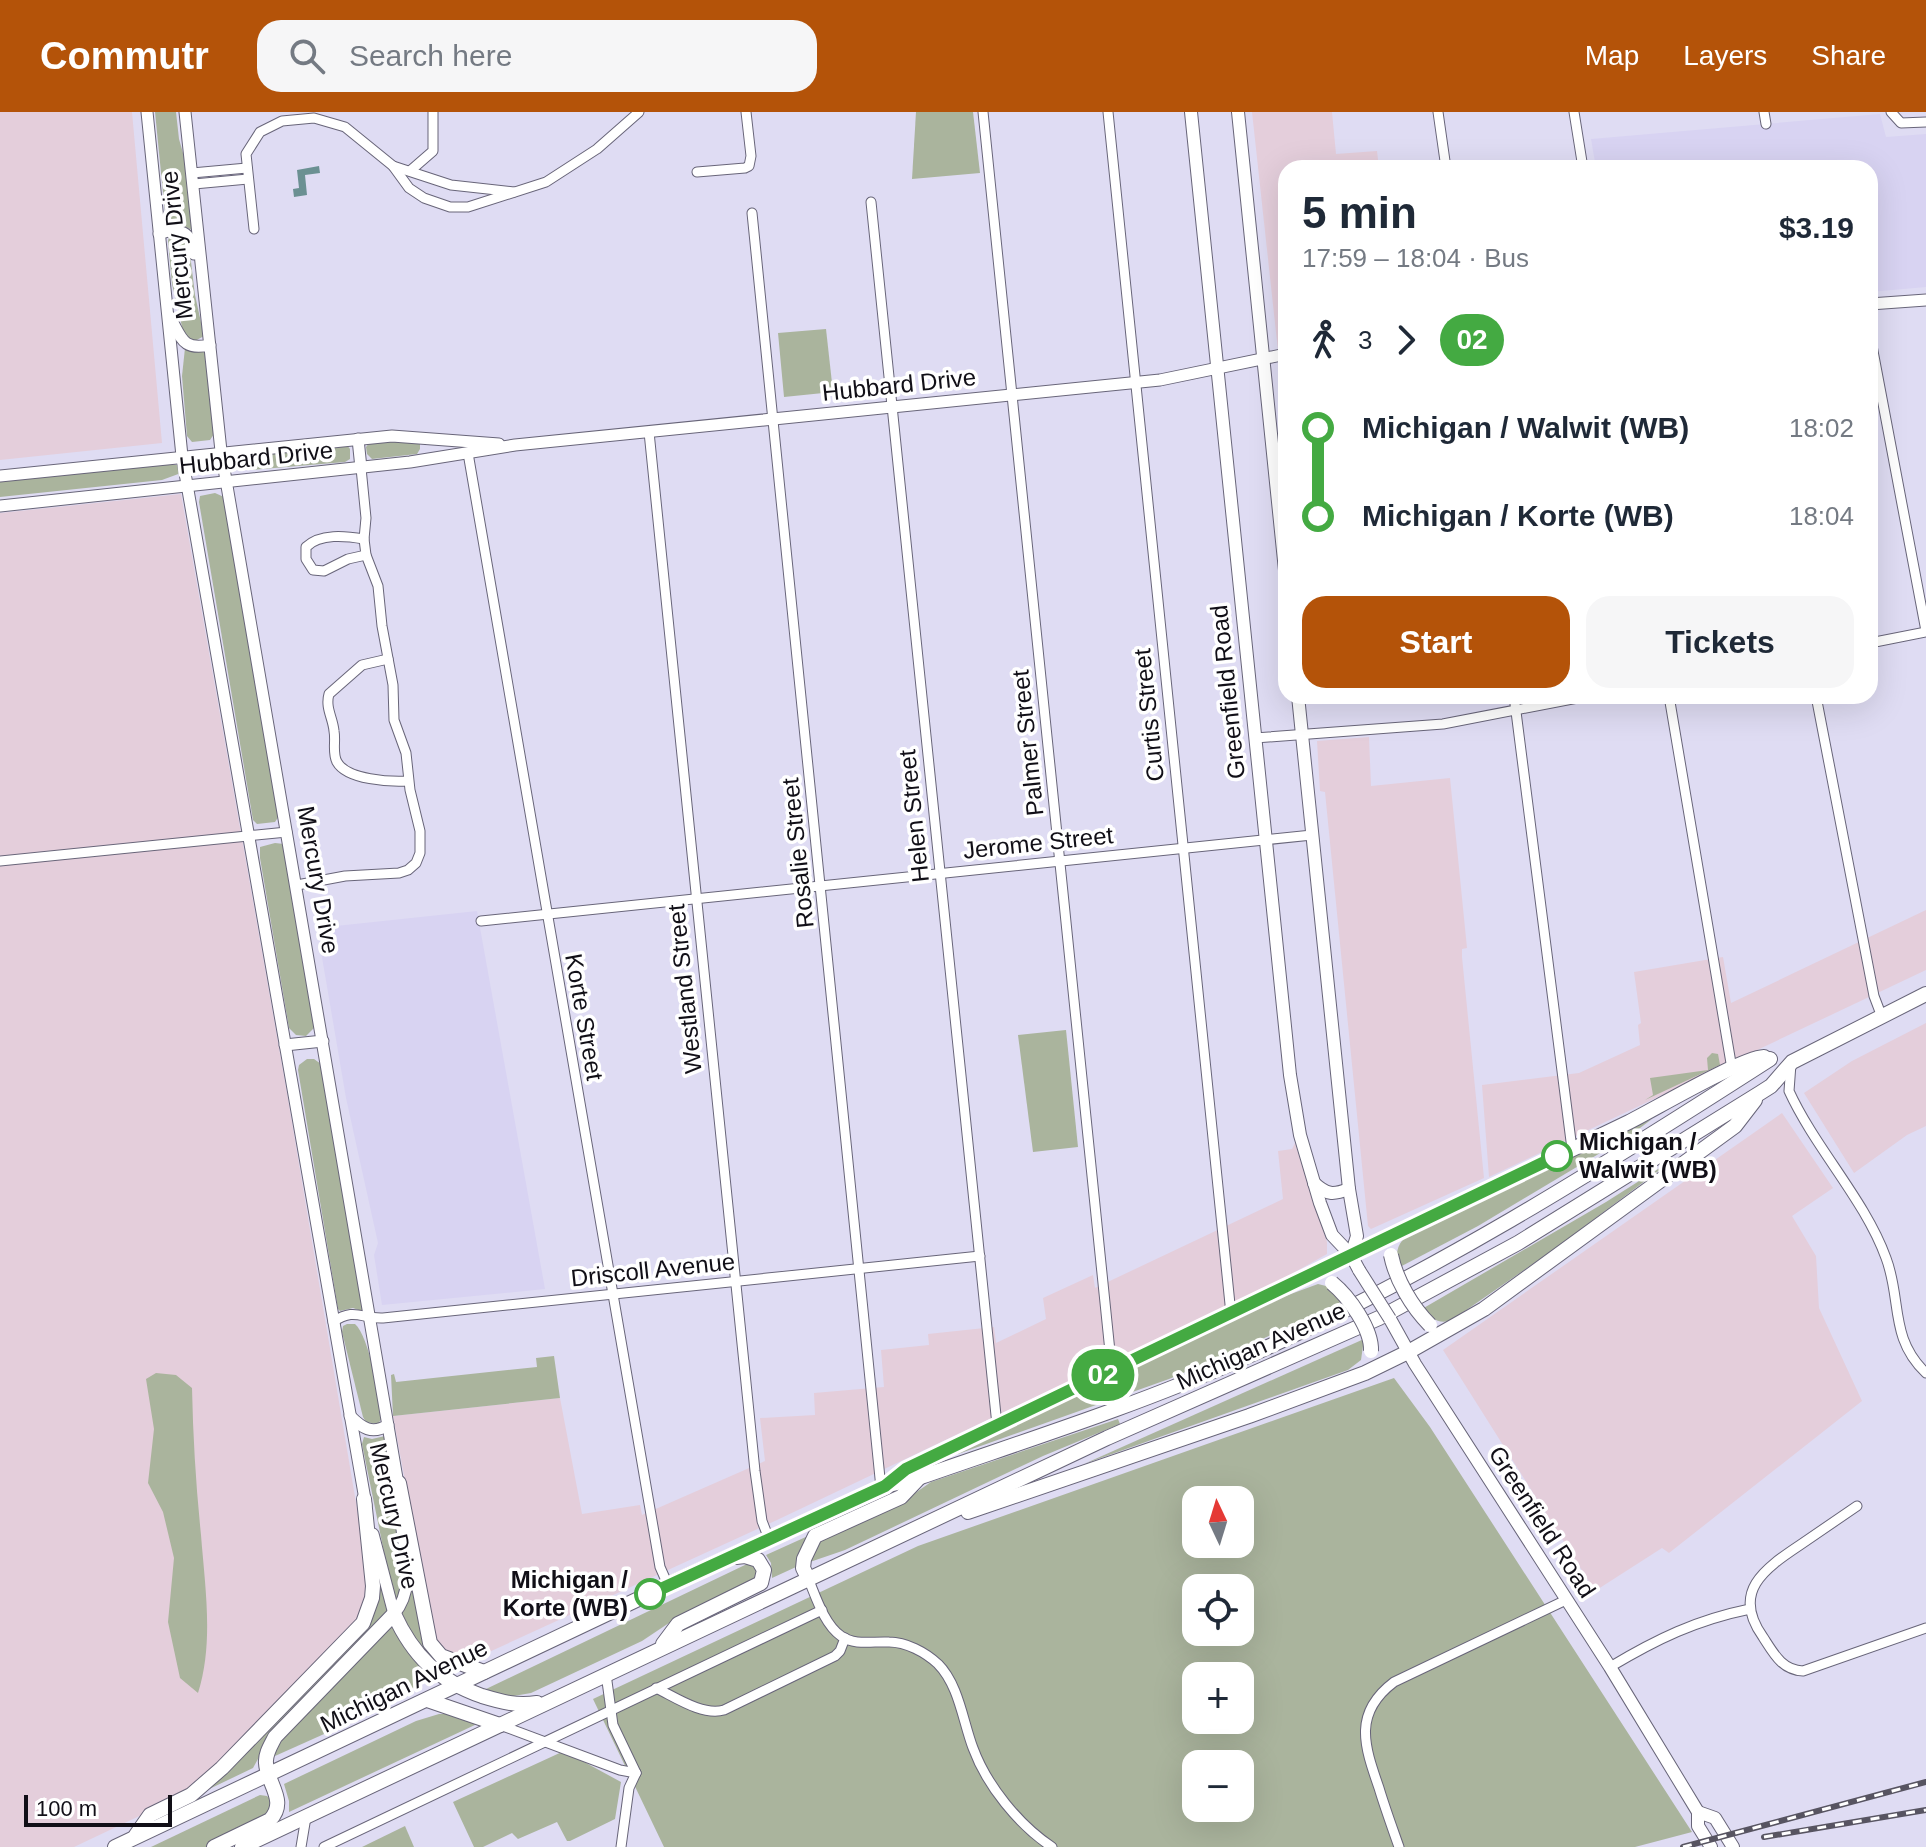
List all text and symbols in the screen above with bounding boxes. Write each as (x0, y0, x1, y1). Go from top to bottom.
search box (257, 20, 817, 92)
icon: search (285, 34, 329, 78)
text: Commutr (40, 35, 209, 77)
text: Search here (349, 39, 512, 72)
text: Map (1585, 40, 1639, 71)
text: Layers (1683, 40, 1767, 71)
text: Share (1811, 40, 1886, 71)
street label: Mercury Drive (155, 169, 198, 321)
text: 5 min (1302, 188, 1417, 237)
text: $3.19 (1779, 211, 1854, 244)
text: 17:59 – 18:04 · Bus (1302, 243, 1529, 273)
icon: walk (1302, 318, 1346, 362)
icon: forward (1384, 318, 1428, 362)
text: 02 (1456, 324, 1488, 355)
text: 3 (1358, 325, 1372, 355)
street label: Hubbard Drive (821, 363, 977, 406)
text: Michigan / Walwit (WB) (1362, 411, 1689, 444)
text: 18:02 (1789, 413, 1854, 443)
street label: Hubbard Drive (178, 436, 334, 479)
text: Michigan / Korte (WB) (1362, 499, 1674, 532)
text: 18:04 (1789, 501, 1854, 531)
button: Start (1302, 596, 1570, 688)
button: Tickets (1586, 596, 1854, 688)
street label: Greenfield Road (1205, 604, 1250, 780)
street label: Curtis Street (1128, 647, 1169, 783)
street label: Palmer Street (1006, 668, 1049, 817)
street label: Helen Street (893, 748, 934, 884)
street label: Rosalie Street (776, 776, 819, 929)
street label: Mercury Drive (292, 804, 345, 956)
street label: Jerome Street (962, 821, 1115, 864)
street label: Westland Street (662, 903, 707, 1075)
street label: Korte Street (560, 952, 609, 1083)
place label: Michigan / Walwit (WB) (1579, 1128, 1717, 1183)
marker: Michigan / Walwit (WB) (1542, 1141, 1572, 1171)
street label: Driscoll Avenue (569, 1247, 736, 1292)
street label: Michigan Avenue (1172, 1296, 1350, 1395)
line badge: 02 (1067, 1349, 1139, 1401)
text: 02 (1087, 1359, 1119, 1390)
street label: Mercury Drive (365, 1440, 424, 1592)
street label: Greenfield Road (1484, 1441, 1601, 1602)
north arrow (1182, 1486, 1254, 1558)
map controls (1182, 1486, 1254, 1822)
place label: Michigan / Korte (WB) (503, 1566, 628, 1621)
button: locate (1182, 1574, 1254, 1646)
marker: Michigan / Korte (WB) (635, 1579, 665, 1609)
street label: Michigan Avenue (316, 1633, 492, 1738)
button: + (1182, 1662, 1254, 1734)
button: − (1182, 1750, 1254, 1822)
scale bar (24, 1791, 172, 1827)
text: 100 m (36, 1796, 97, 1821)

